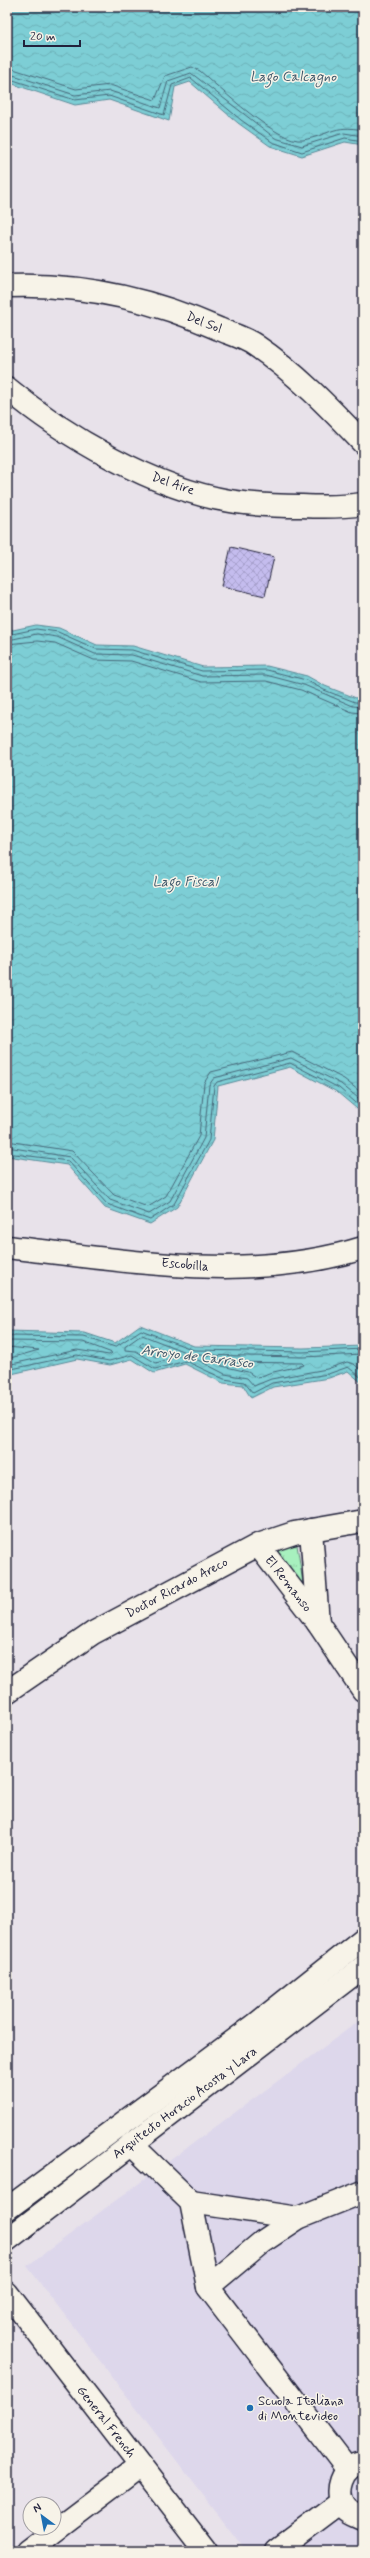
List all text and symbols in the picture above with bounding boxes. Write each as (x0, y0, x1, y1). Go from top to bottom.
scale bar (24, 22, 80, 48)
text: 20 m (30, 29, 56, 45)
water label: Lago Calcagno (250, 68, 337, 88)
street label: Del Sol (184, 308, 224, 338)
street label: Del Aire (149, 469, 197, 499)
water label: Lago Fiscal (152, 873, 220, 893)
street label: Escobilla (161, 1254, 210, 1276)
water label: Arroyo de Carrasco (140, 1341, 255, 1373)
street label: El Remanso (261, 1552, 316, 1616)
street label: Doctor Ricardo Areco (123, 1554, 231, 1622)
street label: Arquitecto Horacio Acosta y Lara (109, 2043, 261, 2163)
street label: General French (73, 2383, 140, 2462)
place label: Scuola Italiana di Montevideo (258, 2393, 344, 2425)
marker: Scuola Italiana di Montevideo (245, 2403, 255, 2413)
north arrow (22, 2496, 62, 2536)
text: N (30, 2500, 44, 2516)

